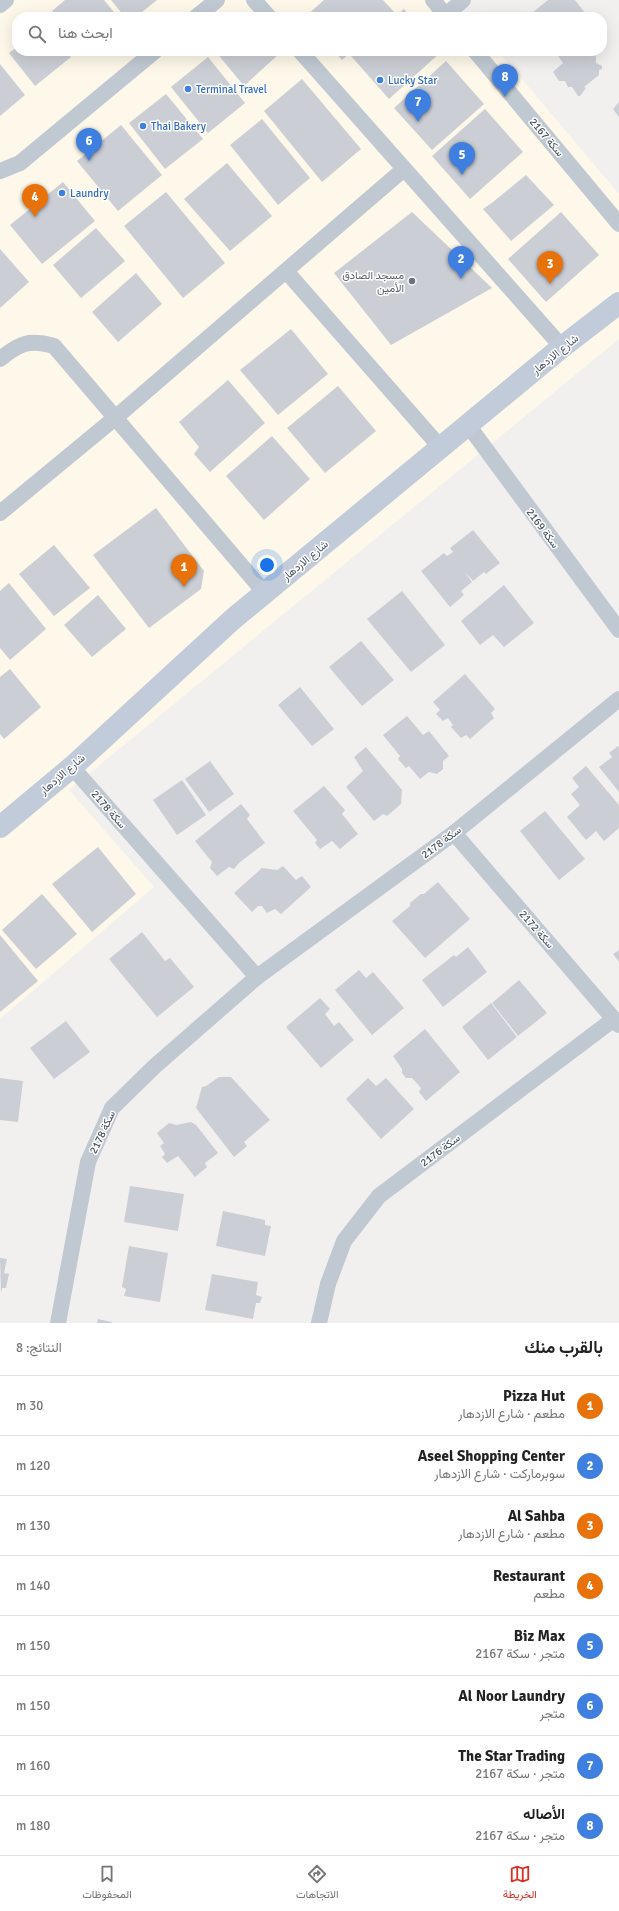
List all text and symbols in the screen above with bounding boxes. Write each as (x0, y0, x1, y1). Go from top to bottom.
search box (12, 12, 607, 56)
icon: search (26, 23, 48, 45)
text: ابحث هنا (58, 24, 113, 42)
pin: 8 (492, 64, 518, 97)
place label: Lucky Star (388, 74, 437, 87)
marker: Lucky Star (375, 75, 385, 85)
place label: Terminal Travel (196, 83, 267, 96)
marker: Terminal Travel (183, 84, 193, 94)
pin: 7 (405, 89, 431, 122)
street label: سكة 2167 (527, 115, 567, 159)
place label: Thai Bakery (151, 120, 207, 133)
marker: Thai Bakery (138, 121, 148, 131)
pin: 6 (76, 128, 102, 161)
pin: 5 (449, 142, 475, 175)
pin: 4 (22, 184, 48, 217)
place label: Laundry (70, 187, 109, 200)
marker: Laundry (57, 188, 67, 198)
pin: 2 (448, 246, 474, 279)
pin: 3 (537, 251, 563, 284)
place label: مسجد الصادق الأمين (342, 269, 404, 295)
marker: مسجد الصادق الأمين (407, 276, 417, 286)
street label: شارع الازدهار (529, 332, 582, 378)
street label: سكة 2169 (524, 506, 562, 551)
street label: شارع الازدهار (279, 537, 332, 585)
pin: 1 (171, 554, 197, 587)
your location (257, 555, 277, 575)
street label: شارع الازدهار (36, 751, 89, 799)
street label: سكة 2178 (89, 788, 129, 831)
street label: سكة 2178 (419, 823, 464, 861)
street label: سكة 2172 (517, 908, 557, 951)
street label: سكة 2178 (87, 1108, 118, 1156)
street label: سكة 2176 (418, 1131, 463, 1169)
text: بالقرب منك (525, 1337, 603, 1358)
text: النتائج: 8 (16, 1340, 62, 1356)
text: Pizza Hut (503, 1387, 565, 1405)
text: 30 m (16, 1398, 43, 1414)
text: 1 (586, 1398, 594, 1414)
text: مطعم · شارع الازدهار (458, 1406, 565, 1422)
text: Aseel Shopping Center (418, 1447, 565, 1465)
text: 120 m (16, 1458, 50, 1474)
text: 2 (586, 1458, 594, 1474)
text: سوبرماركت · شارع الازدهار (434, 1466, 565, 1482)
text: Al Sahba (508, 1507, 565, 1525)
text: 130 m (16, 1518, 50, 1534)
text: 3 (586, 1518, 594, 1534)
text: مطعم · شارع الازدهار (458, 1526, 565, 1542)
text: Restaurant (493, 1567, 565, 1585)
text: 140 m (16, 1578, 50, 1594)
text: 4 (586, 1578, 594, 1594)
text: مطعم (534, 1586, 565, 1602)
text: Biz Max (514, 1627, 565, 1645)
text: 150 m (16, 1638, 50, 1654)
text: 5 (586, 1638, 594, 1654)
text: متجر · سكة 2167 (475, 1646, 565, 1662)
text: Al Noor Laundry (458, 1687, 565, 1705)
text: 150 m (16, 1698, 50, 1714)
text: 6 (586, 1698, 594, 1714)
text: متجر (540, 1706, 565, 1722)
text: The Star Trading (458, 1747, 565, 1765)
text: 160 m (16, 1758, 50, 1774)
text: 7 (586, 1758, 594, 1774)
text: متجر · سكة 2167 (475, 1766, 565, 1782)
text: الأصاله (523, 1805, 565, 1823)
text: 180 m (16, 1818, 50, 1834)
text: 8 (586, 1818, 594, 1834)
text: متجر · سكة 2167 (475, 1828, 565, 1844)
tab: المحفوظات (82, 1863, 132, 1904)
tab: الاتجاهات (296, 1863, 339, 1904)
tab: الخريطة (503, 1863, 537, 1904)

